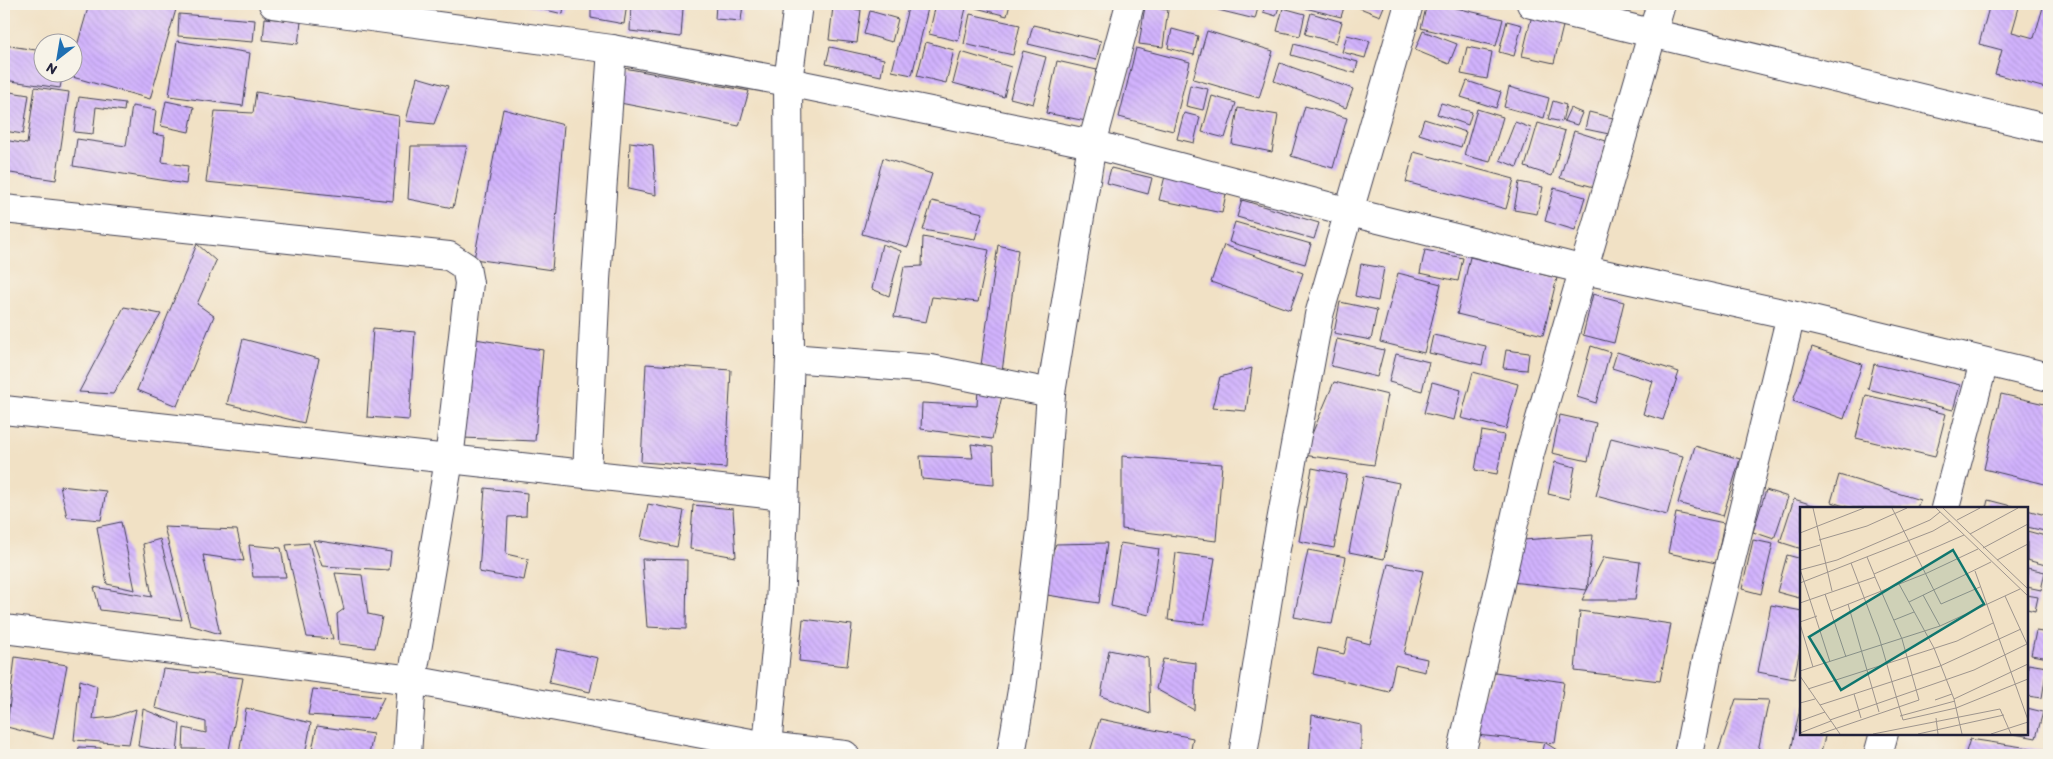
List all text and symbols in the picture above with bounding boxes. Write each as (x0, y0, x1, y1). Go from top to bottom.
north arrow (32, 32, 82, 82)
text: N (43, 59, 60, 78)
inset map (1800, 507, 2028, 734)

